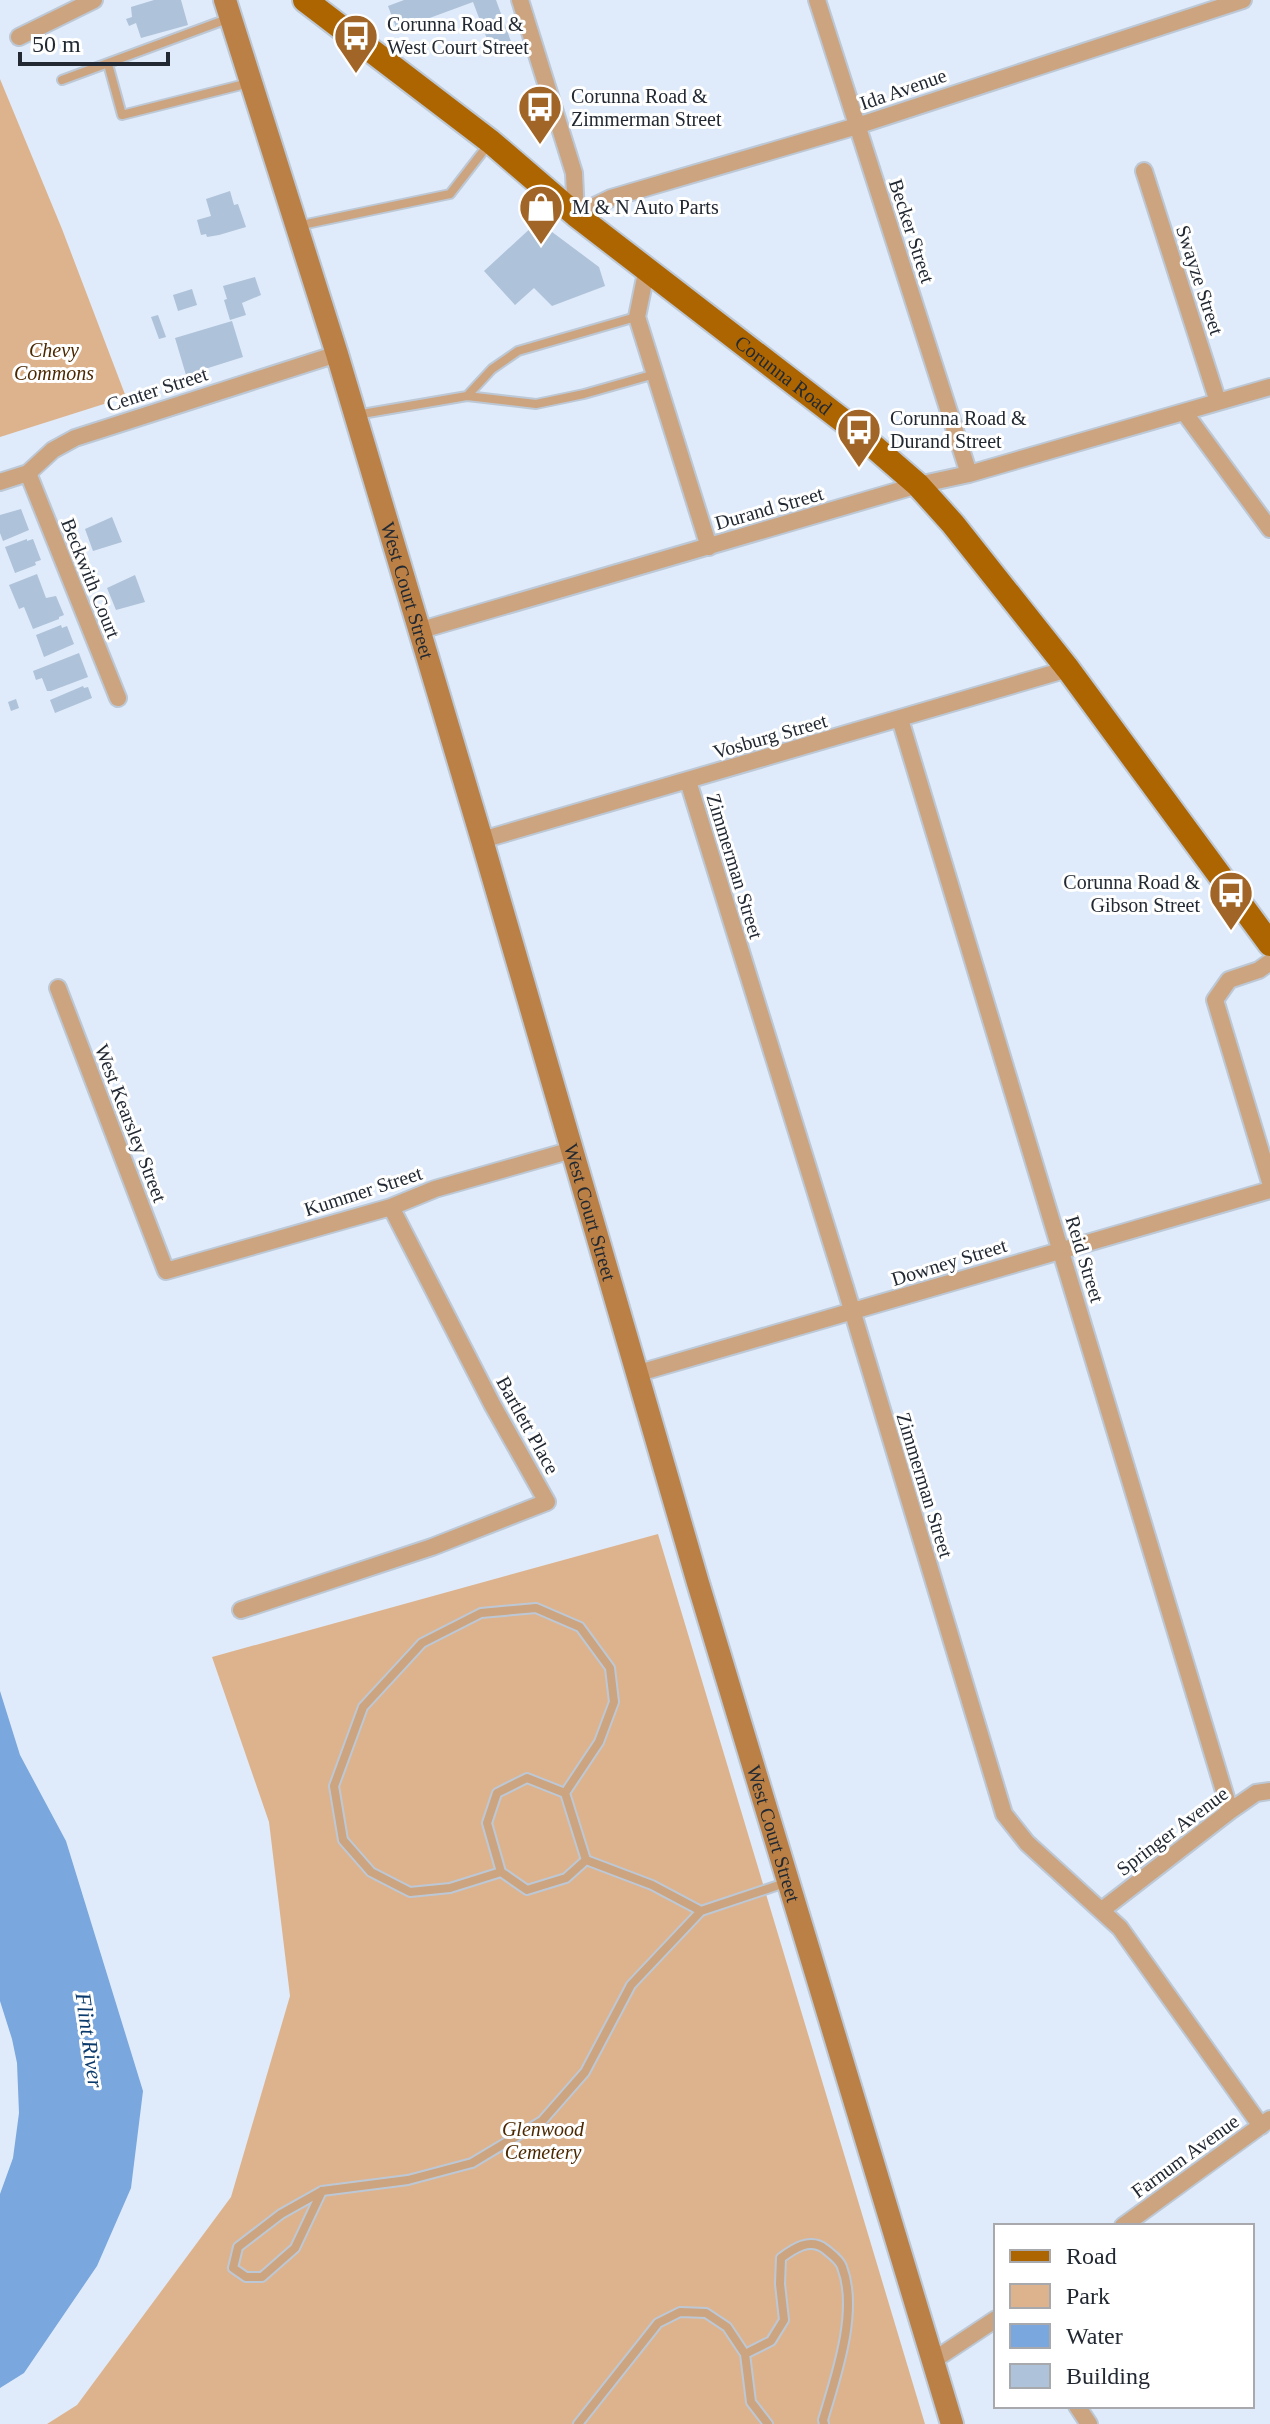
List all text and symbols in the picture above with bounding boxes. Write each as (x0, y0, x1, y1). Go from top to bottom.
bus stop icon: Corunna Road & West Court Street (332, 12, 380, 75)
place label: Corunna Road & West Court Street (387, 13, 529, 58)
scale bar (20, 16, 168, 66)
text: 50 m (32, 31, 81, 57)
street label: Ida Avenue (857, 64, 949, 114)
bus stop icon: Corunna Road & Zimmerman Street (516, 83, 564, 146)
place label: Corunna Road & Zimmerman Street (571, 85, 722, 130)
street label: Becker Street (885, 176, 939, 286)
shop icon: M & N Auto Parts (517, 183, 565, 246)
place label: M & N Auto Parts (572, 196, 719, 218)
street label: Swayze Street (1171, 222, 1228, 338)
street label: Corunna Road (731, 331, 836, 419)
park label: Chevy Commons (14, 339, 94, 384)
street label: Center Street (104, 362, 211, 416)
bus stop icon: Corunna Road & Durand Street (835, 406, 883, 469)
place label: Corunna Road & Durand Street (890, 407, 1027, 452)
street label: Durand Street (712, 482, 826, 534)
street label: Beckwith Court (57, 515, 125, 641)
street label: West Court Street (377, 519, 438, 662)
street label: Vosburg Street (710, 709, 830, 764)
street label: Zimmerman Street (702, 791, 768, 942)
bus stop icon: Corunna Road & Gibson Street (1207, 869, 1255, 932)
place label: Corunna Road & Gibson Street (1063, 871, 1200, 916)
street label: West Kearsley Street (90, 1041, 171, 1206)
street label: West Court Street (560, 1141, 621, 1284)
street label: Kummer Street (301, 1161, 425, 1220)
street label: Reid Street (1061, 1213, 1109, 1305)
street label: Downey Street (889, 1234, 1010, 1291)
street label: Bartlett Place (492, 1372, 564, 1478)
street label: Zimmerman Street (892, 1410, 958, 1561)
street label: West Court Street (743, 1763, 805, 1905)
street label: Springer Avenue (1112, 1782, 1233, 1881)
water label: Flint River (70, 1990, 109, 2090)
street label: Farnum Avenue (1127, 2110, 1243, 2202)
park label: Glenwood Cemetery (502, 2118, 585, 2164)
legend (994, 2224, 1254, 2408)
text: Road (1066, 2243, 1117, 2269)
text: Park (1066, 2283, 1110, 2309)
text: Water (1066, 2323, 1123, 2349)
text: Building (1066, 2363, 1150, 2389)

